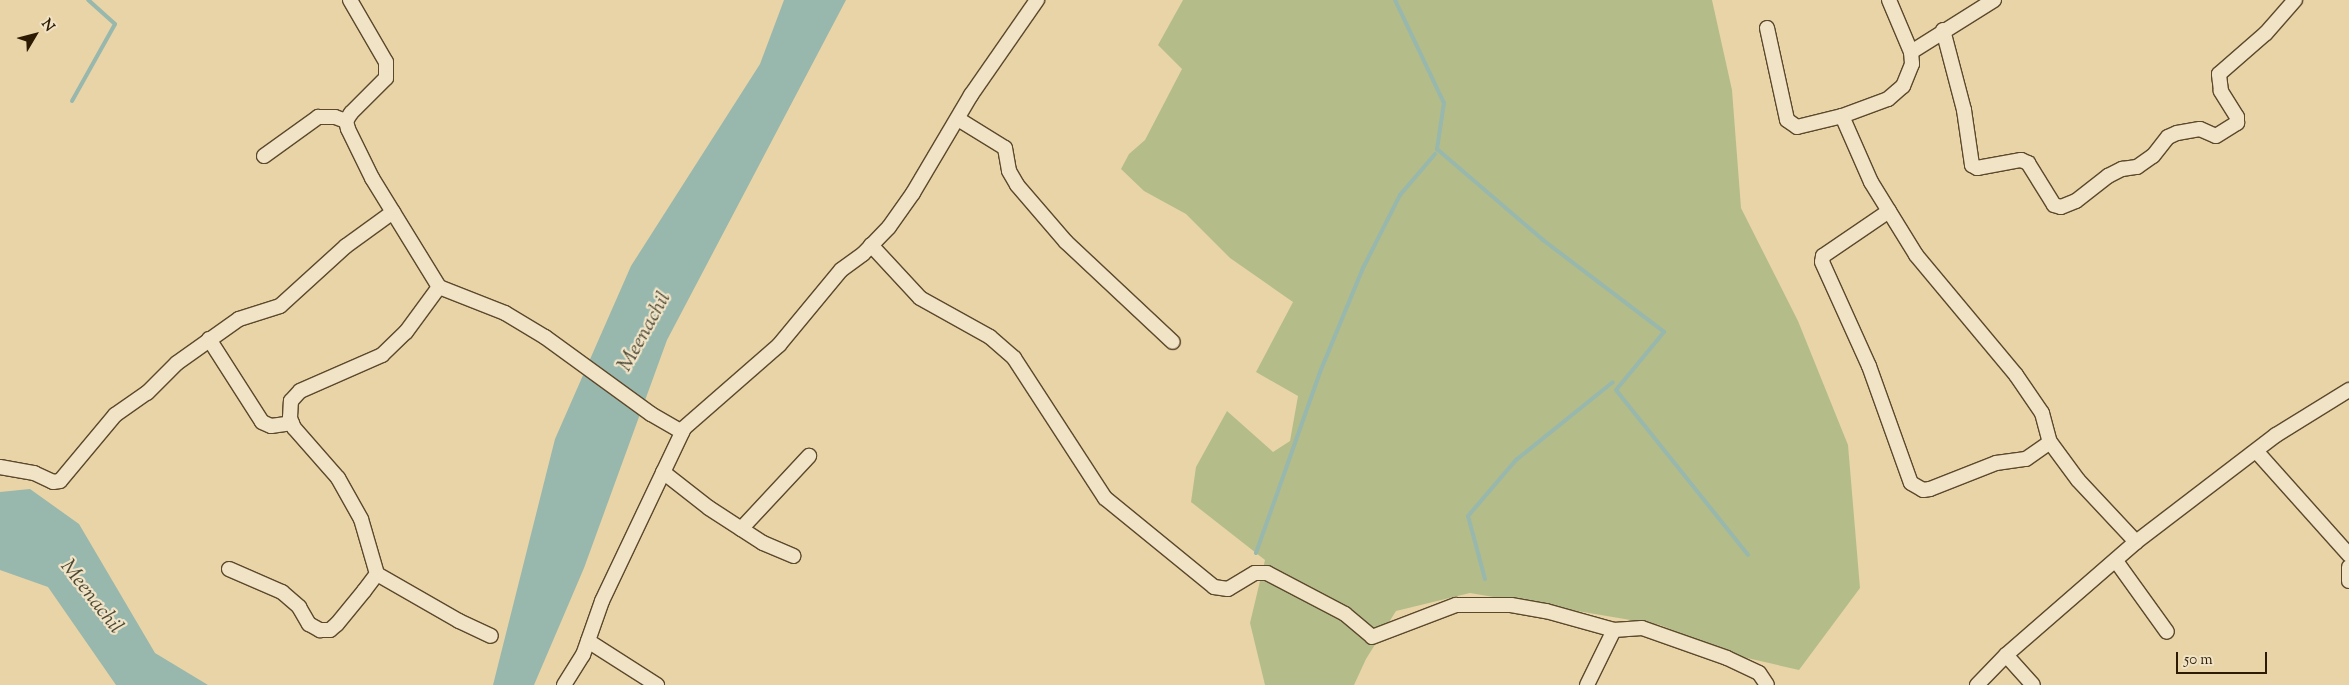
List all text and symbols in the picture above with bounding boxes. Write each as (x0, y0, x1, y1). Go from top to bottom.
north arrow (10, 10, 60, 60)
text: N (36, 15, 58, 36)
water label: Meenachil (613, 288, 677, 376)
water label: Meenachil (54, 555, 128, 639)
scale bar (2179, 642, 2270, 674)
text: 50 m (2184, 650, 2213, 671)

